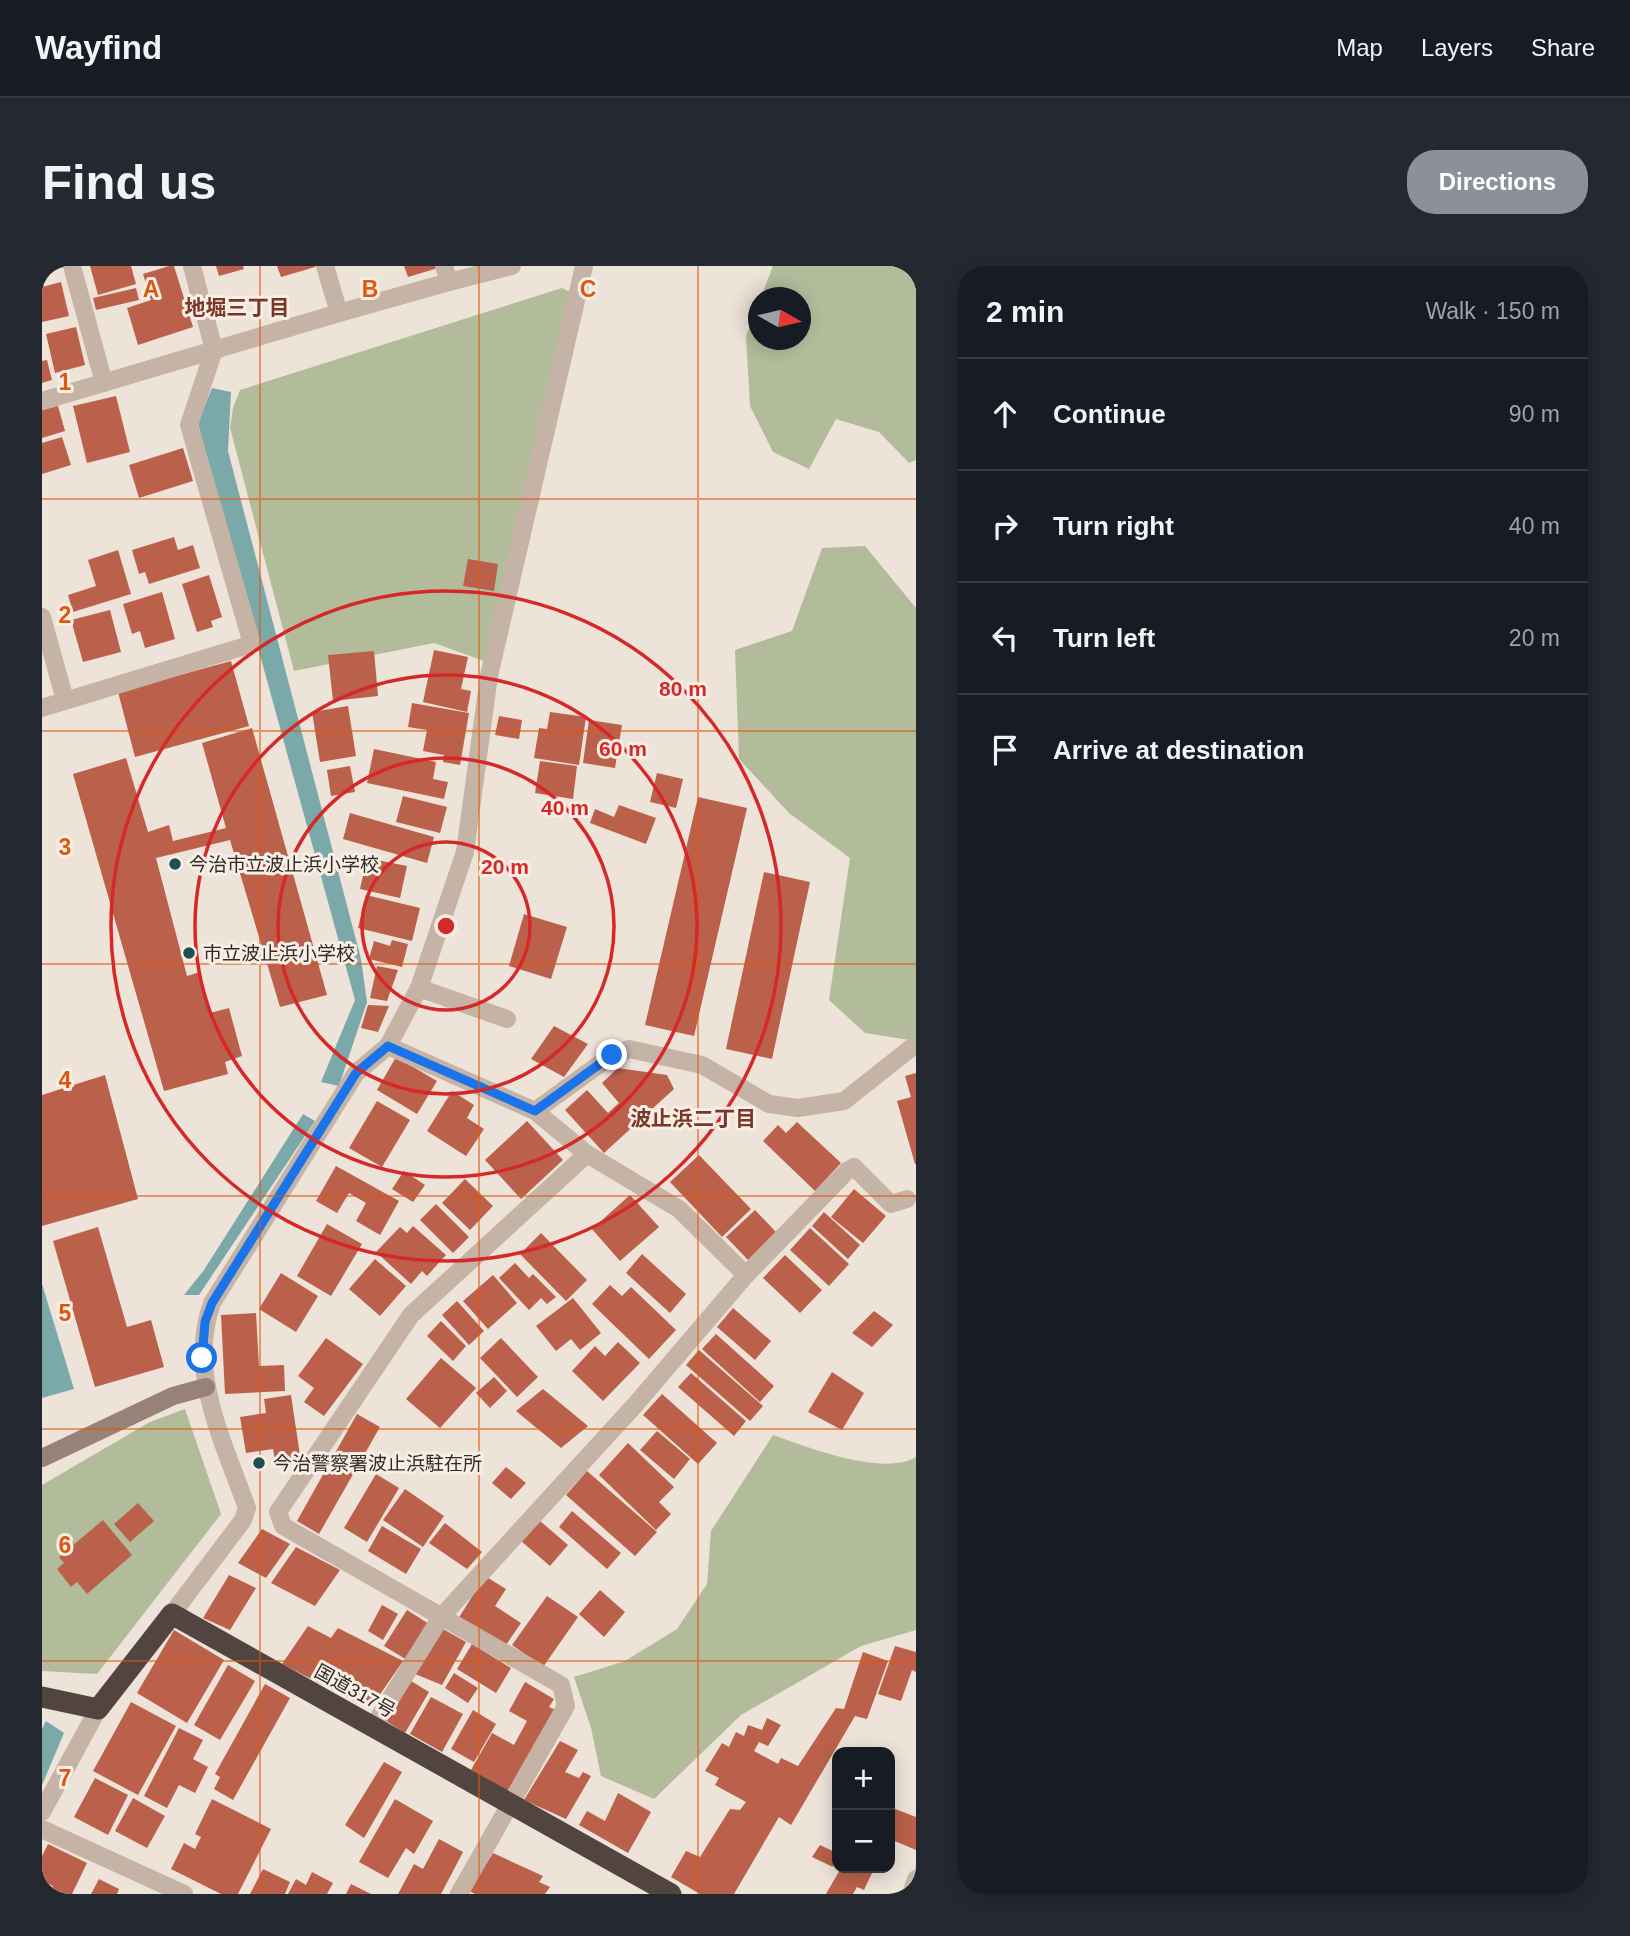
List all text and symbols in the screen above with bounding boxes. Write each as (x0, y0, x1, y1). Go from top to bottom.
text: Wayfind (35, 29, 162, 66)
text: Map (1336, 34, 1383, 61)
text: Layers (1421, 34, 1493, 61)
text: Share (1531, 34, 1595, 61)
button: Directions (1407, 150, 1588, 214)
text: Find us (42, 155, 216, 209)
text: A (143, 276, 159, 302)
text: B (362, 276, 378, 302)
text: C (580, 276, 596, 302)
north arrow (748, 287, 811, 350)
text: 2 min (986, 295, 1064, 328)
district label: 地堀三丁目 (185, 296, 290, 319)
text: Walk · 150 m (1425, 298, 1560, 324)
text: 1 (59, 369, 72, 395)
icon: ahead (986, 395, 1024, 433)
text: Continue (1053, 399, 1166, 429)
text: 90 m (1509, 401, 1560, 427)
icon: right (986, 507, 1024, 545)
text: Turn right (1053, 511, 1174, 541)
text: 40 m (1509, 513, 1560, 539)
text: 2 (59, 602, 71, 628)
icon: left (986, 619, 1024, 657)
text: Turn left (1053, 623, 1155, 653)
text: 20 m (1509, 625, 1560, 651)
text: 80 m (659, 677, 707, 700)
icon: arrive (986, 731, 1024, 769)
text: Arrive at destination (1053, 735, 1304, 765)
text: 60 m (599, 737, 647, 760)
text: 40 m (541, 796, 589, 819)
text: 3 (59, 834, 71, 860)
place label: 今治市立波止浜小学校 (189, 854, 379, 875)
text: 20 m (481, 855, 529, 878)
marker: 今治市立波止浜小学校 (167, 856, 183, 872)
centre of rings (434, 914, 458, 938)
place label: 市立波止浜小学校 (203, 943, 355, 964)
marker: 市立波止浜小学校 (181, 945, 197, 961)
route end (596, 1039, 627, 1070)
text: 4 (59, 1067, 72, 1093)
district label: 波止浜二丁目 (630, 1107, 756, 1130)
text: 5 (59, 1300, 72, 1326)
route start (186, 1342, 217, 1373)
place label: 今治警察署波止浜駐在所 (273, 1453, 482, 1474)
marker: 今治警察署波止浜駐在所 (251, 1455, 267, 1471)
text: 6 (59, 1532, 71, 1558)
street label: 国道317号 (311, 1660, 399, 1722)
map controls (832, 1747, 895, 1873)
button: + (832, 1747, 895, 1810)
text: 7 (59, 1765, 71, 1791)
button: − (832, 1810, 895, 1873)

